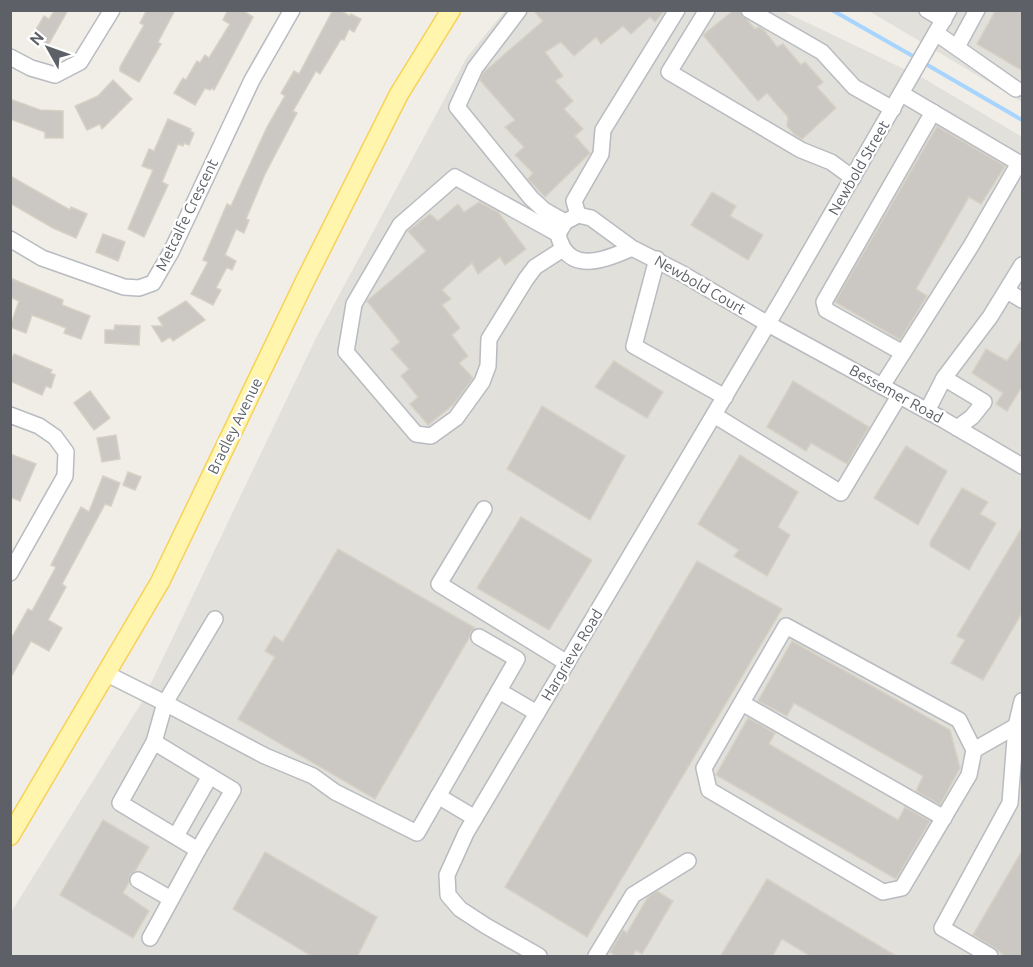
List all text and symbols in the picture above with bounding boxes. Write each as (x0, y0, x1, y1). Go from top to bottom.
north arrow (18, 18, 78, 78)
text: N (26, 28, 47, 49)
street label: Newbold Street (825, 117, 893, 218)
street label: Metcalfe Crescent (152, 156, 221, 274)
street label: Newbold Court (652, 252, 749, 318)
street label: Bessemer Road (847, 361, 946, 426)
street label: Bradley Avenue (204, 375, 265, 477)
street label: Hargrieve Road (538, 606, 606, 704)

